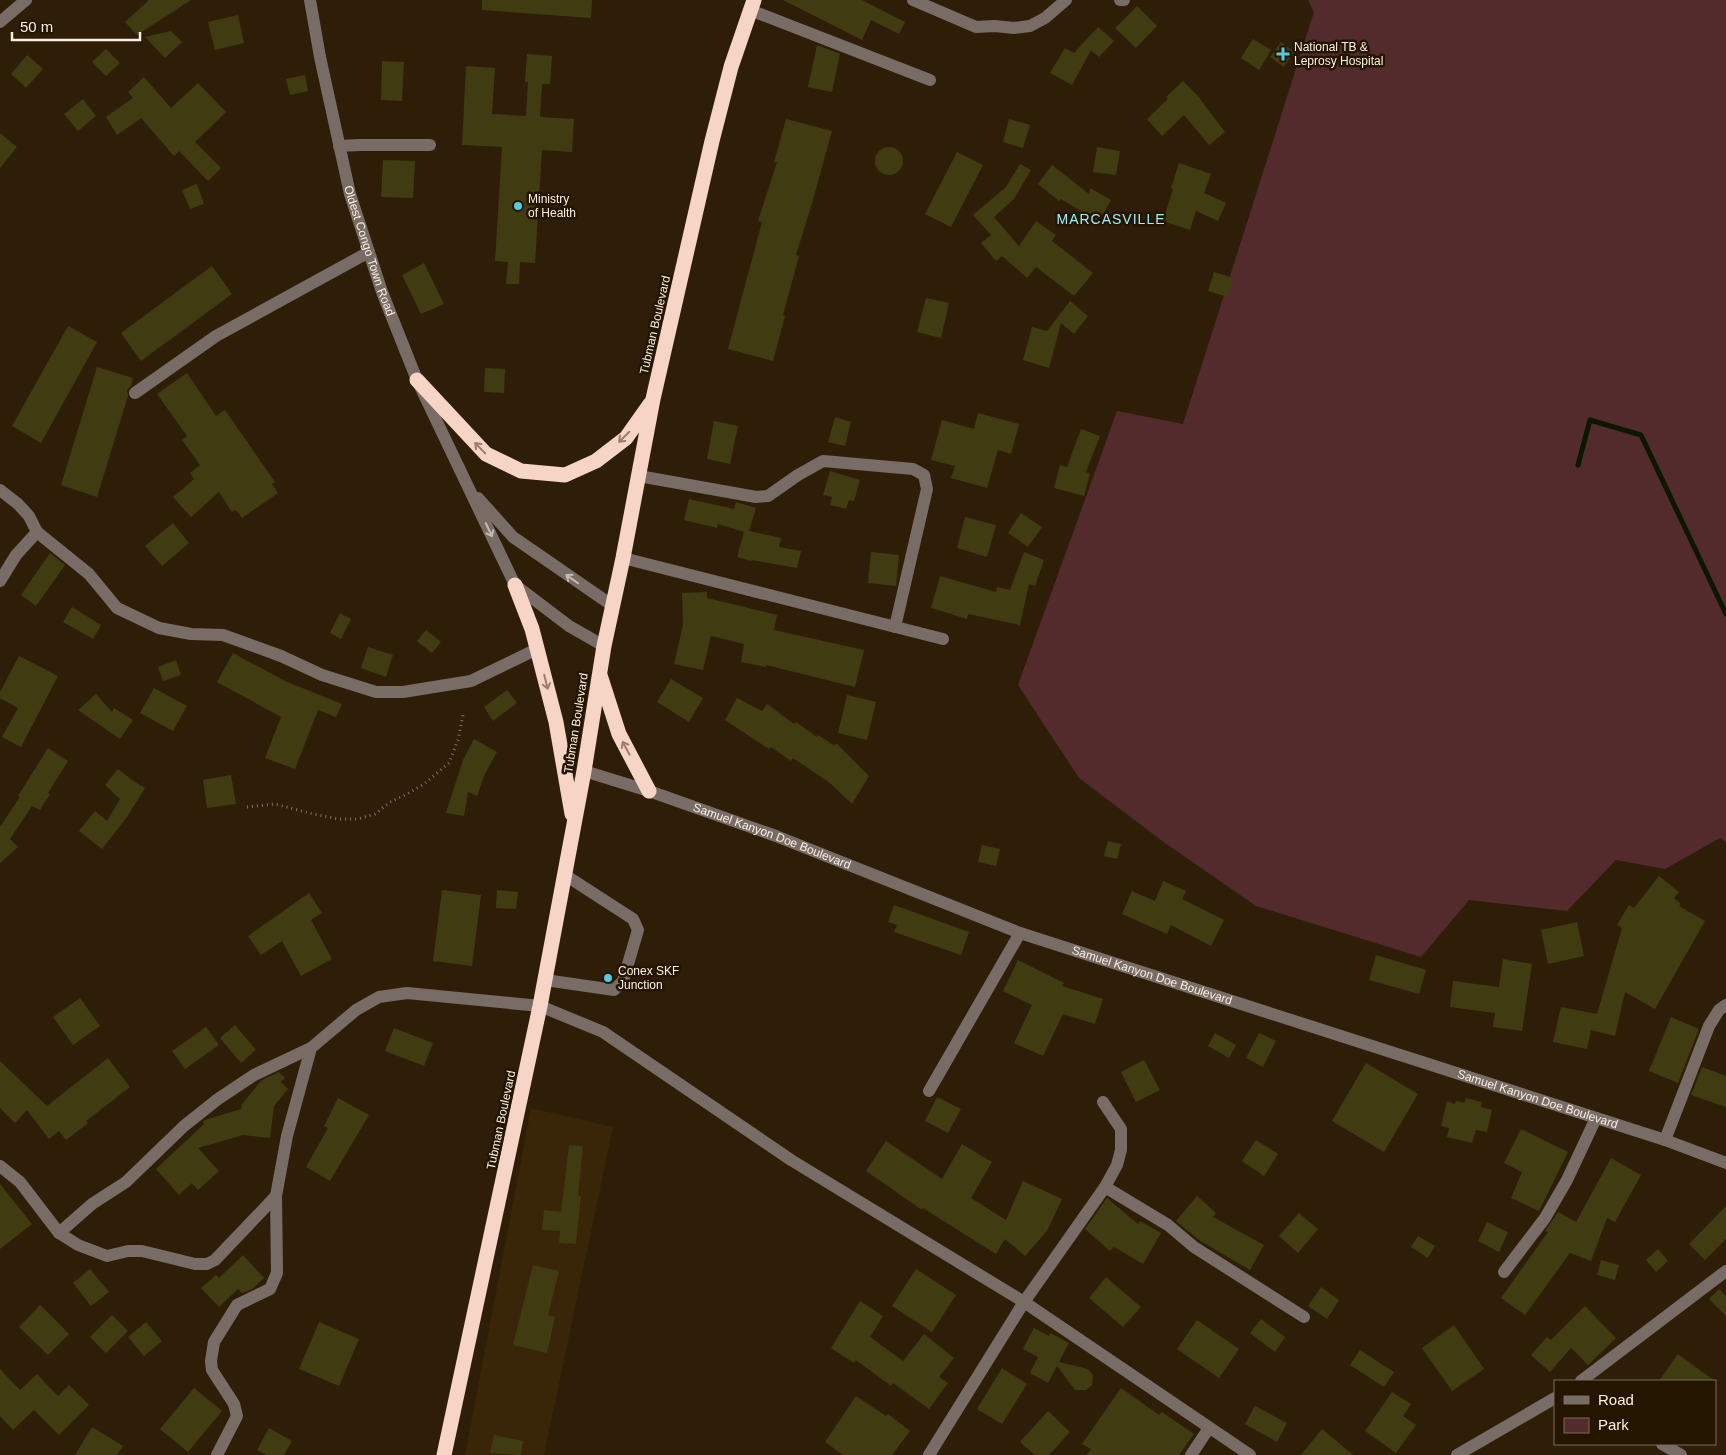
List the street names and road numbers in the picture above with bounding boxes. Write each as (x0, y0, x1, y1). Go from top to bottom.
street label: Oldest Congo Town Road (341, 184, 398, 318)
street label: Tubman Boulevard (637, 274, 673, 376)
street label: Tubman Boulevard (561, 672, 591, 774)
street label: Samuel Kanyon Doe Boulevard (691, 800, 853, 872)
street label: Samuel Kanyon Doe Boulevard (1070, 943, 1234, 1008)
street label: Samuel Kanyon Doe Boulevard (1456, 1067, 1620, 1131)
street label: Tubman Boulevard (484, 1069, 518, 1171)

